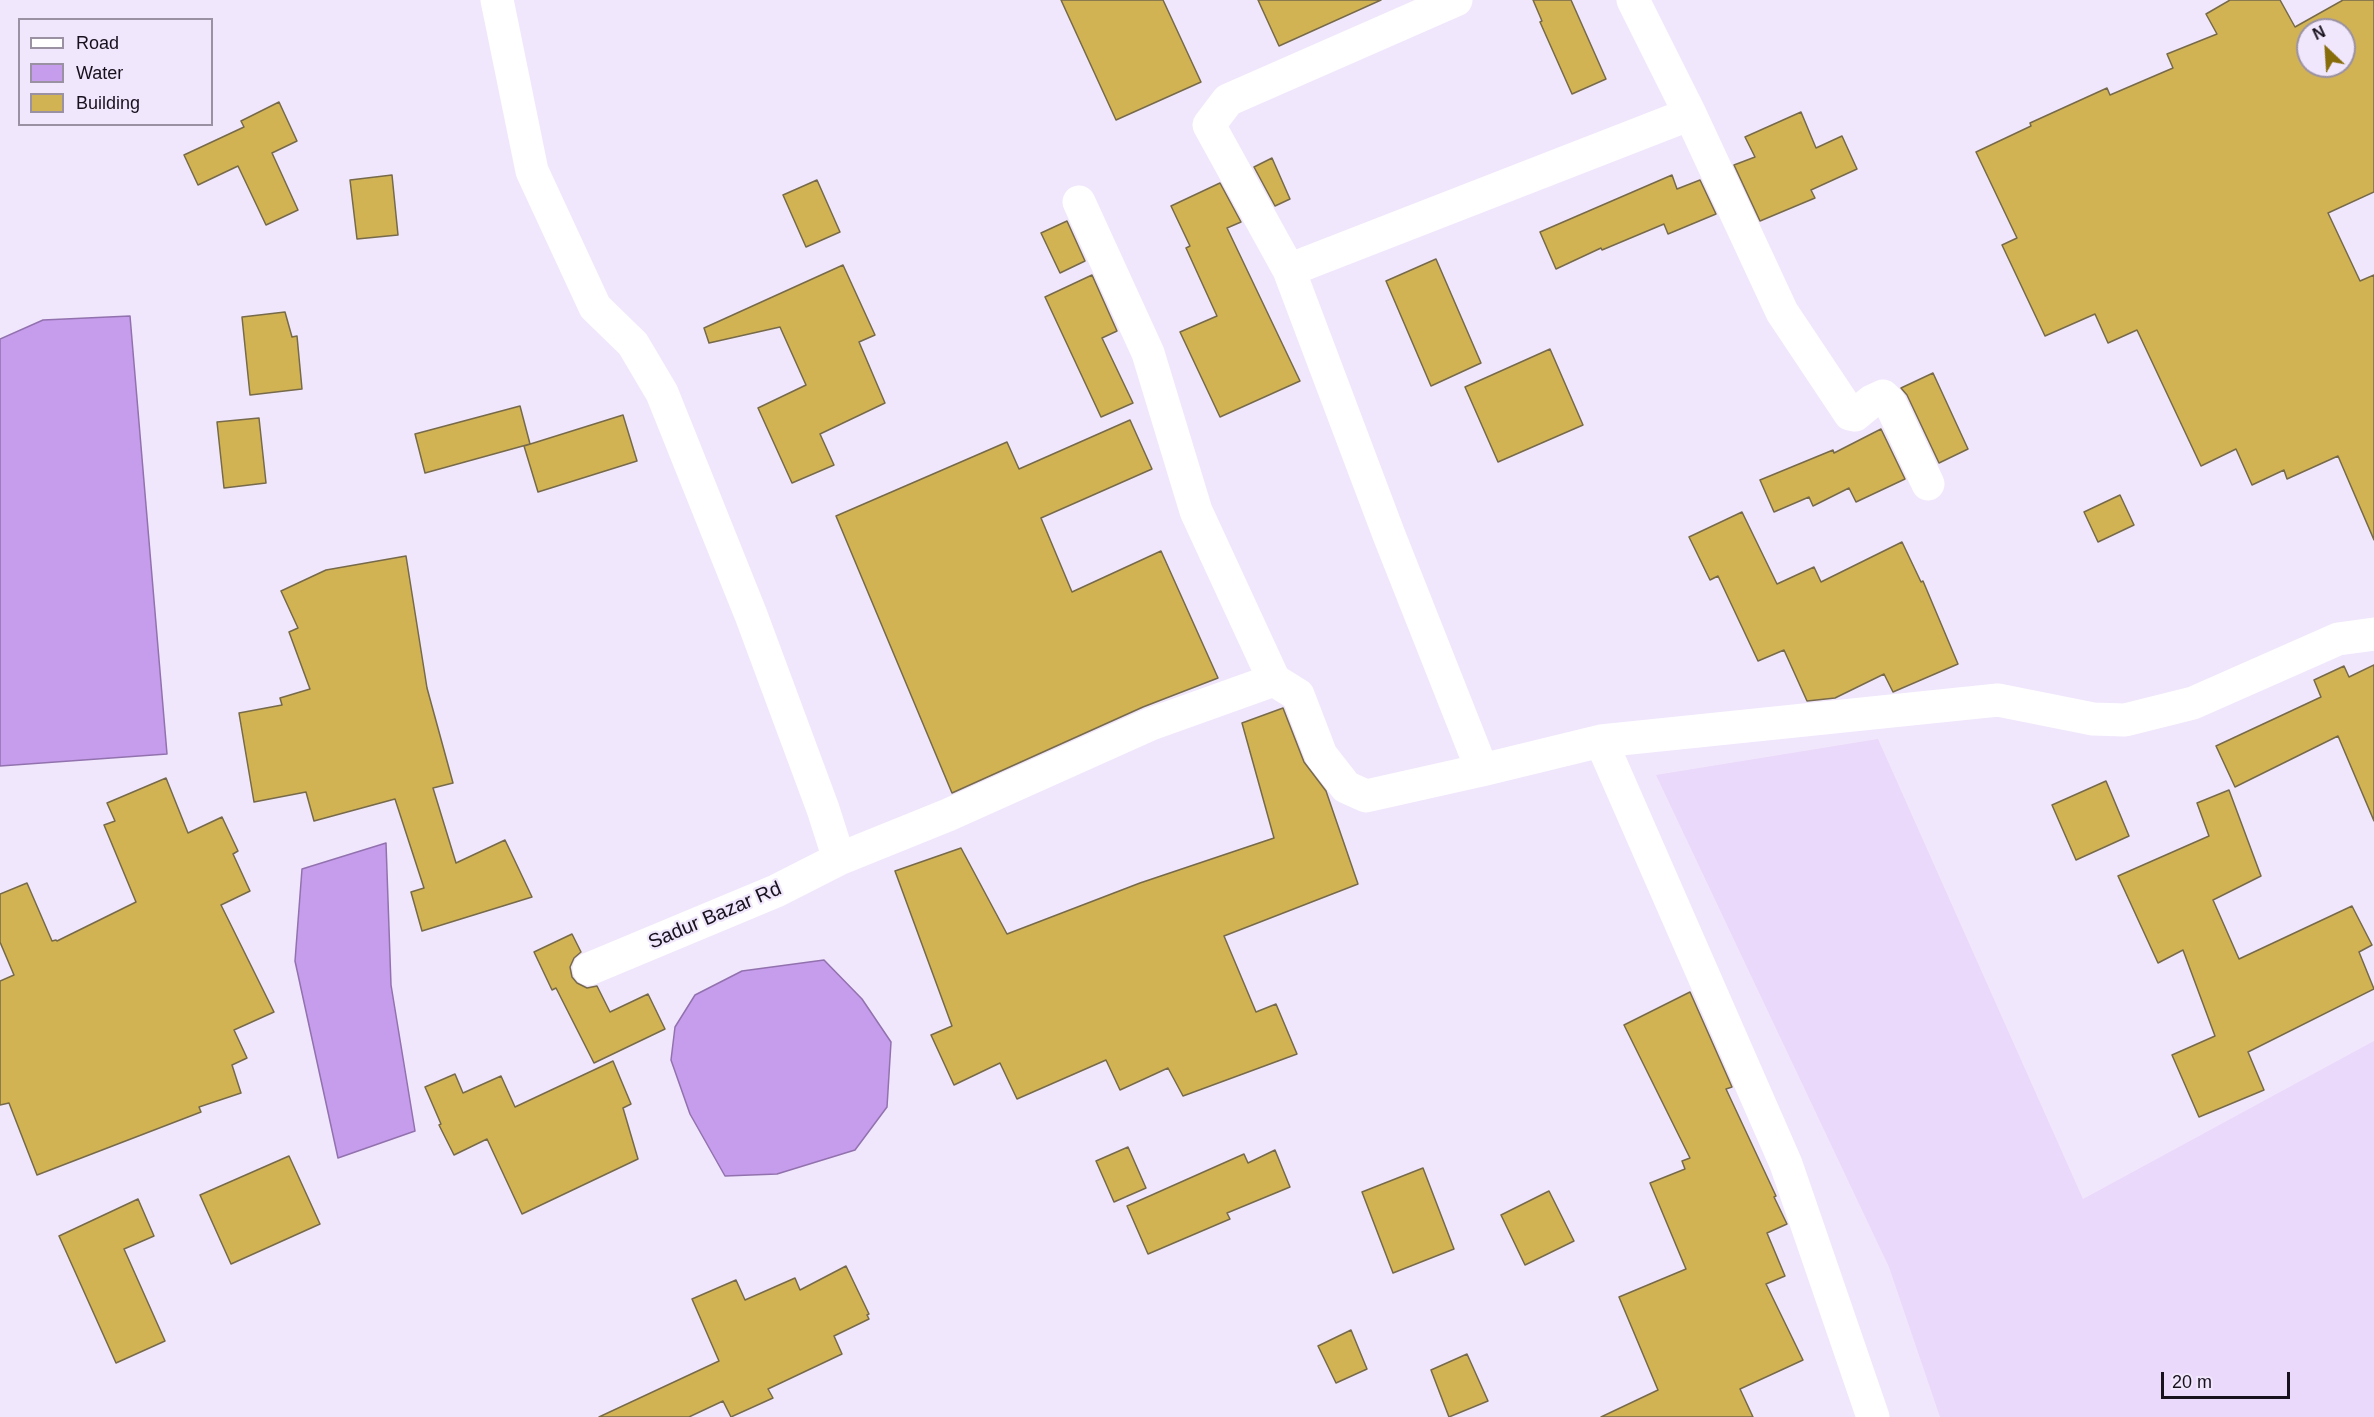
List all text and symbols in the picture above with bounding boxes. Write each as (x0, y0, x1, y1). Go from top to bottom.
legend (18, 18, 213, 126)
north arrow (2296, 18, 2356, 78)
text: N (2310, 23, 2328, 43)
text: Road (76, 33, 119, 53)
text: Water (76, 63, 123, 83)
text: Building (76, 93, 140, 113)
street label: Sadur Bazar Rd (645, 877, 785, 955)
scale bar (2164, 1360, 2293, 1398)
text: 20 m (2172, 1372, 2212, 1392)

